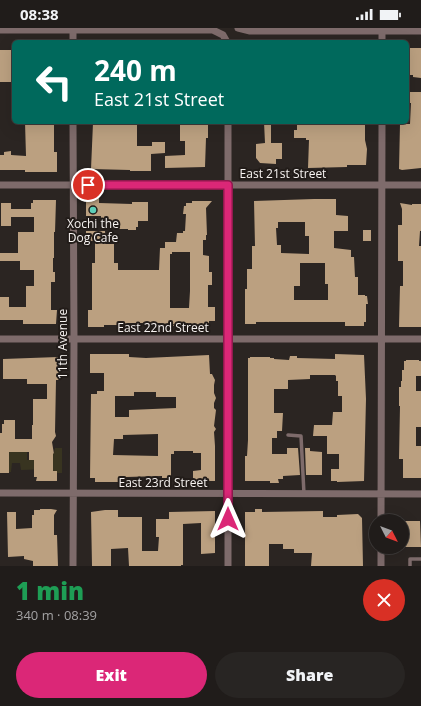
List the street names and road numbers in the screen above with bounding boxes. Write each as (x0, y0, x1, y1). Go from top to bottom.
street label: East 21st Street (240, 165, 326, 182)
street label: 11th Avenue (54, 309, 71, 379)
street label: East 22nd Street (117, 319, 209, 336)
street label: East 23rd Street (118, 474, 208, 491)

